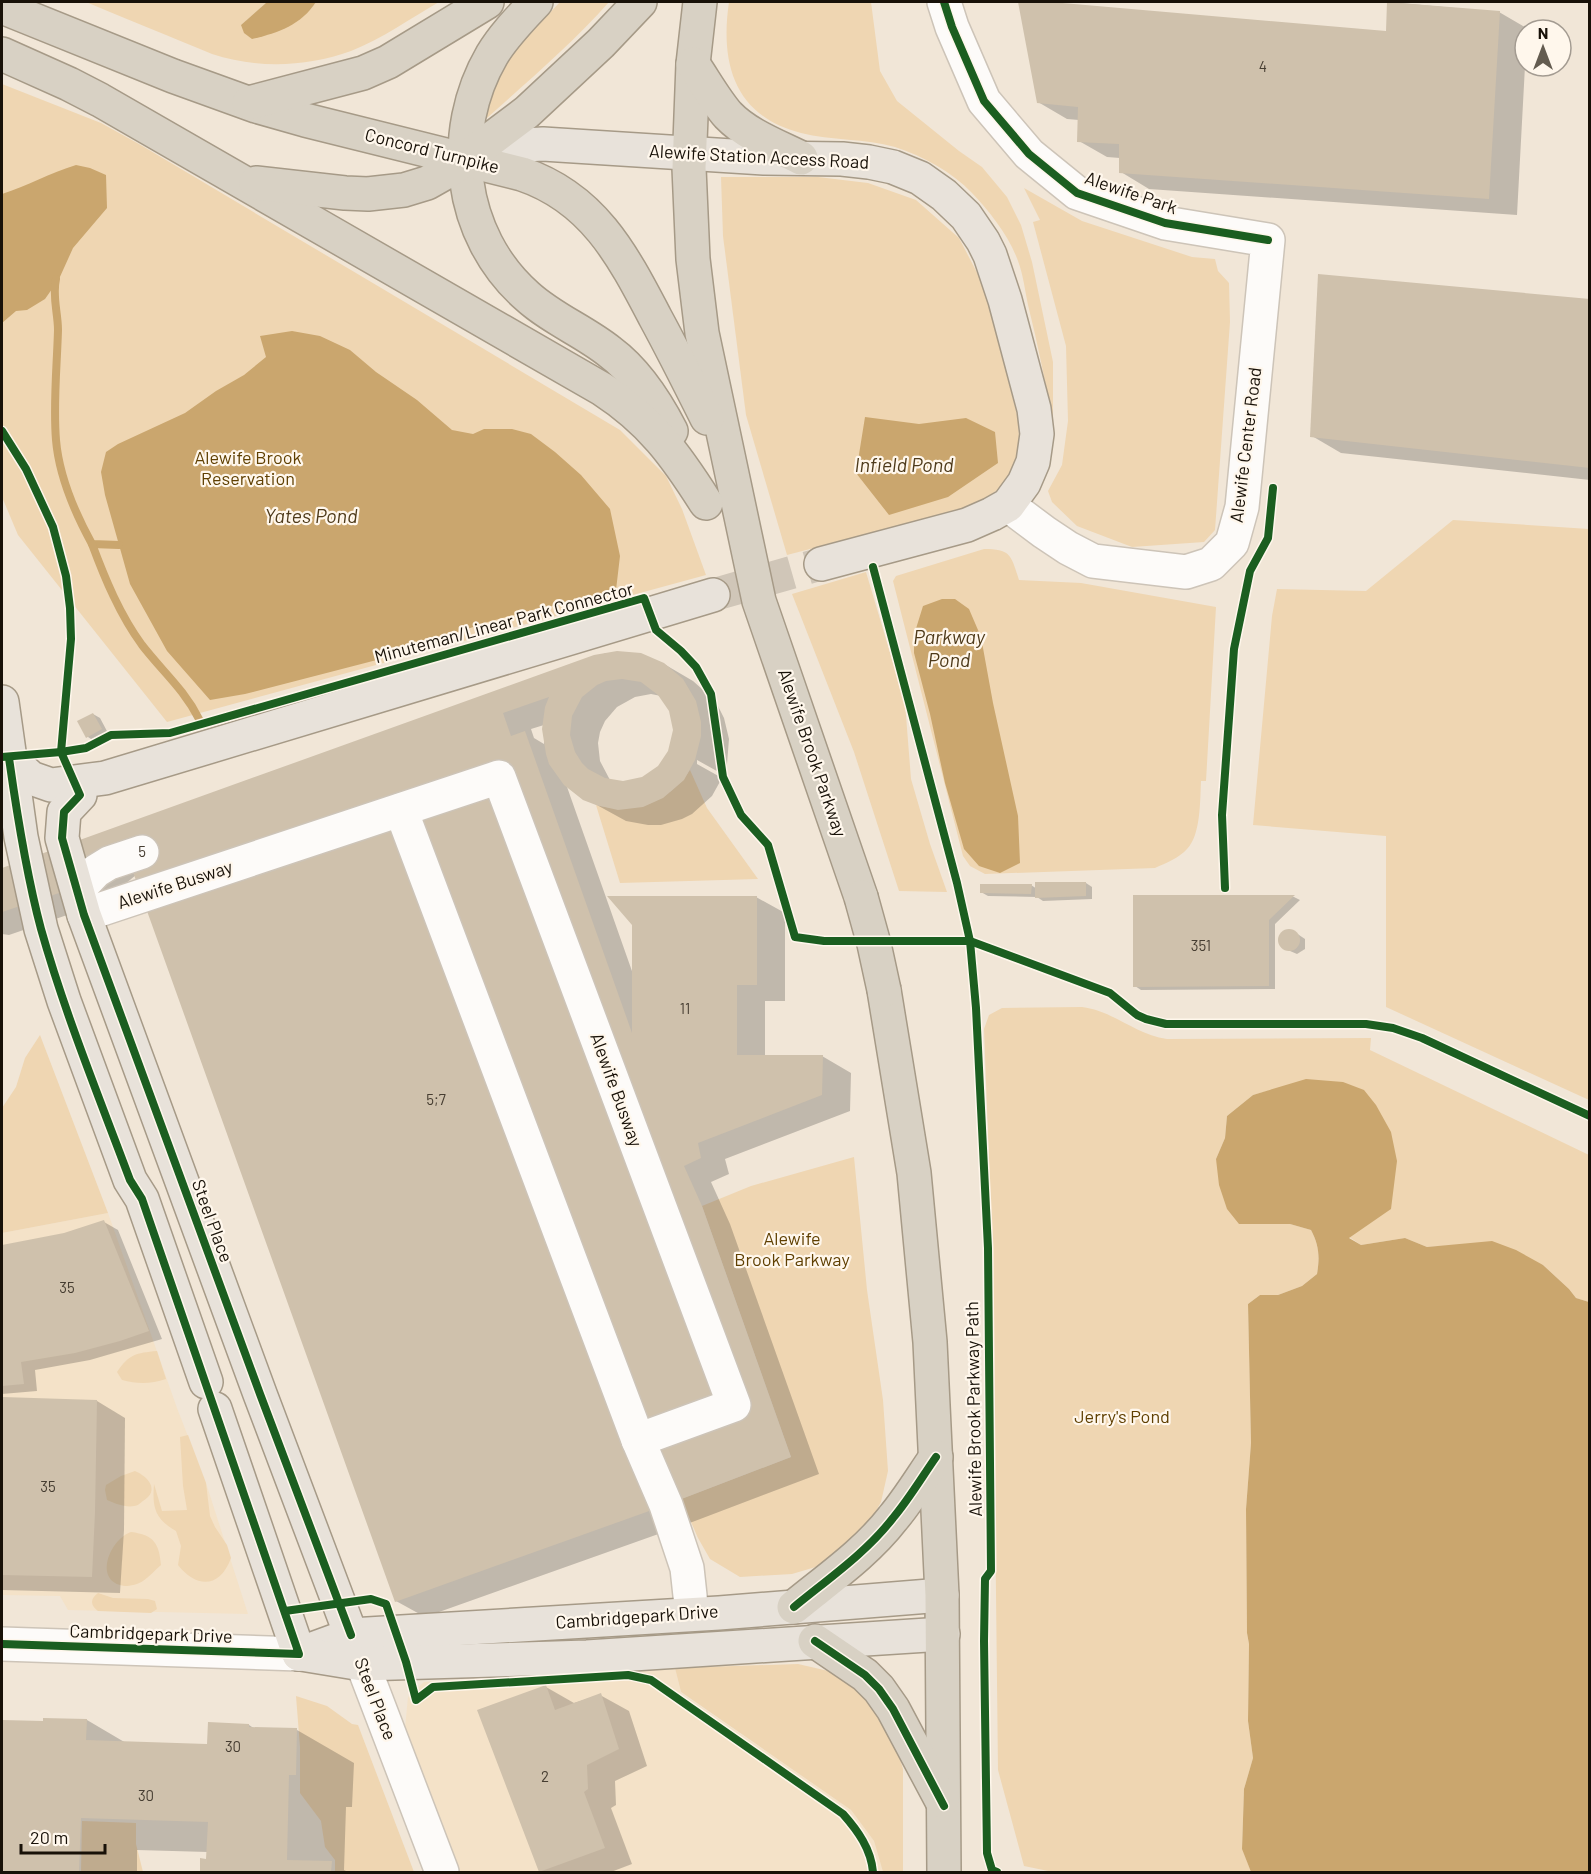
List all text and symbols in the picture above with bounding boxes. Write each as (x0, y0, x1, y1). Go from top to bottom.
north arrow (1513, 18, 1573, 78)
text: N (1538, 23, 1548, 42)
house number: 4 (1259, 57, 1267, 75)
street label: Concord Turnpike (363, 123, 502, 177)
street label: Alewife Station Access Road (648, 139, 870, 173)
street label: Alewife Park (1082, 166, 1180, 218)
street label: Alewife Center Road (1225, 366, 1265, 524)
park label: Alewife Brook Reservation (194, 446, 302, 489)
water label: Infield Pond (854, 452, 954, 476)
water label: Yates Pond (265, 503, 358, 527)
street label: Minuteman/Linear Park Connector (372, 577, 636, 667)
water label: Parkway Pond (913, 624, 986, 671)
street label: Alewife Brook Parkway (774, 666, 852, 840)
house number: 5 (138, 842, 146, 860)
street label: Alewife Busway (114, 855, 235, 913)
house number: 351 (1191, 936, 1211, 954)
house number: 11 (680, 999, 690, 1017)
street label: Alewife Busway (586, 1030, 648, 1150)
house number: 5;7 (426, 1090, 446, 1108)
street label: Steel Place (188, 1176, 238, 1265)
park label: Alewife Brook Parkway (734, 1227, 850, 1270)
house number: 35 (59, 1278, 75, 1296)
street label: Alewife Brook Parkway Path (960, 1301, 986, 1517)
park label: Jerry's Pond (1074, 1405, 1170, 1427)
house number: 35 (40, 1477, 56, 1495)
street label: Cambridgepark Drive (555, 1599, 719, 1633)
street label: Cambridgepark Drive (69, 1619, 233, 1647)
street label: Steel Place (350, 1654, 402, 1743)
house number: 30 (225, 1737, 241, 1755)
house number: 2 (541, 1767, 549, 1785)
house number: 30 (138, 1786, 154, 1804)
scale bar (21, 1817, 105, 1855)
text: 20 m (30, 1826, 68, 1848)

